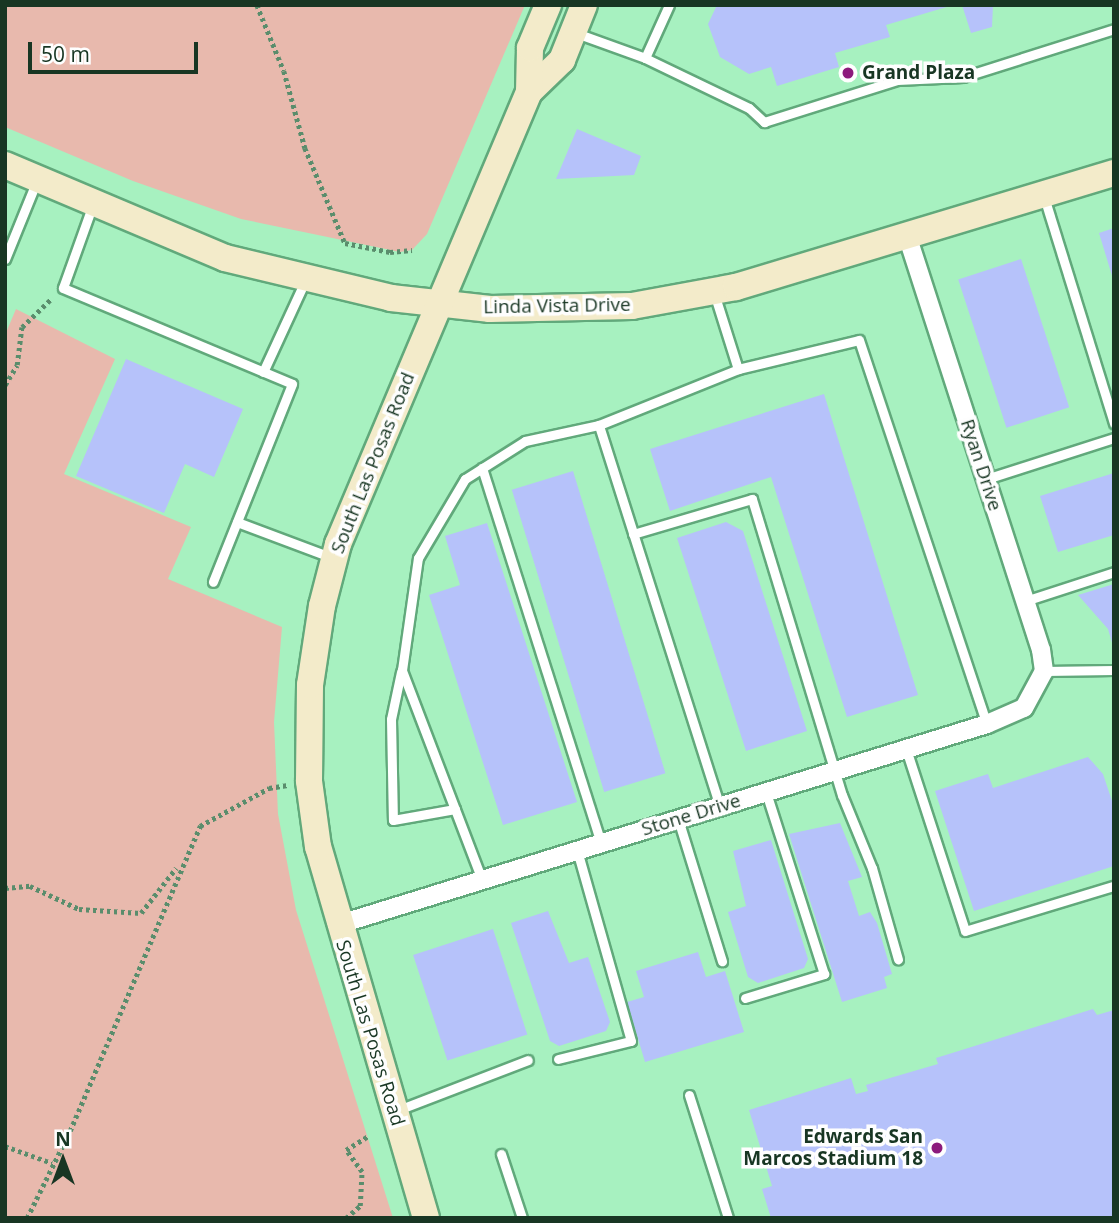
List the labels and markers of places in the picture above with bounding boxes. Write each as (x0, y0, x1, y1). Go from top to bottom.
place label: Grand Plaza (862, 62, 975, 84)
marker: Grand Plaza (840, 65, 856, 81)
place label: Edwards San Marcos Stadium 18 (743, 1126, 923, 1170)
marker: Edwards San Marcos Stadium 18 (929, 1140, 945, 1156)

